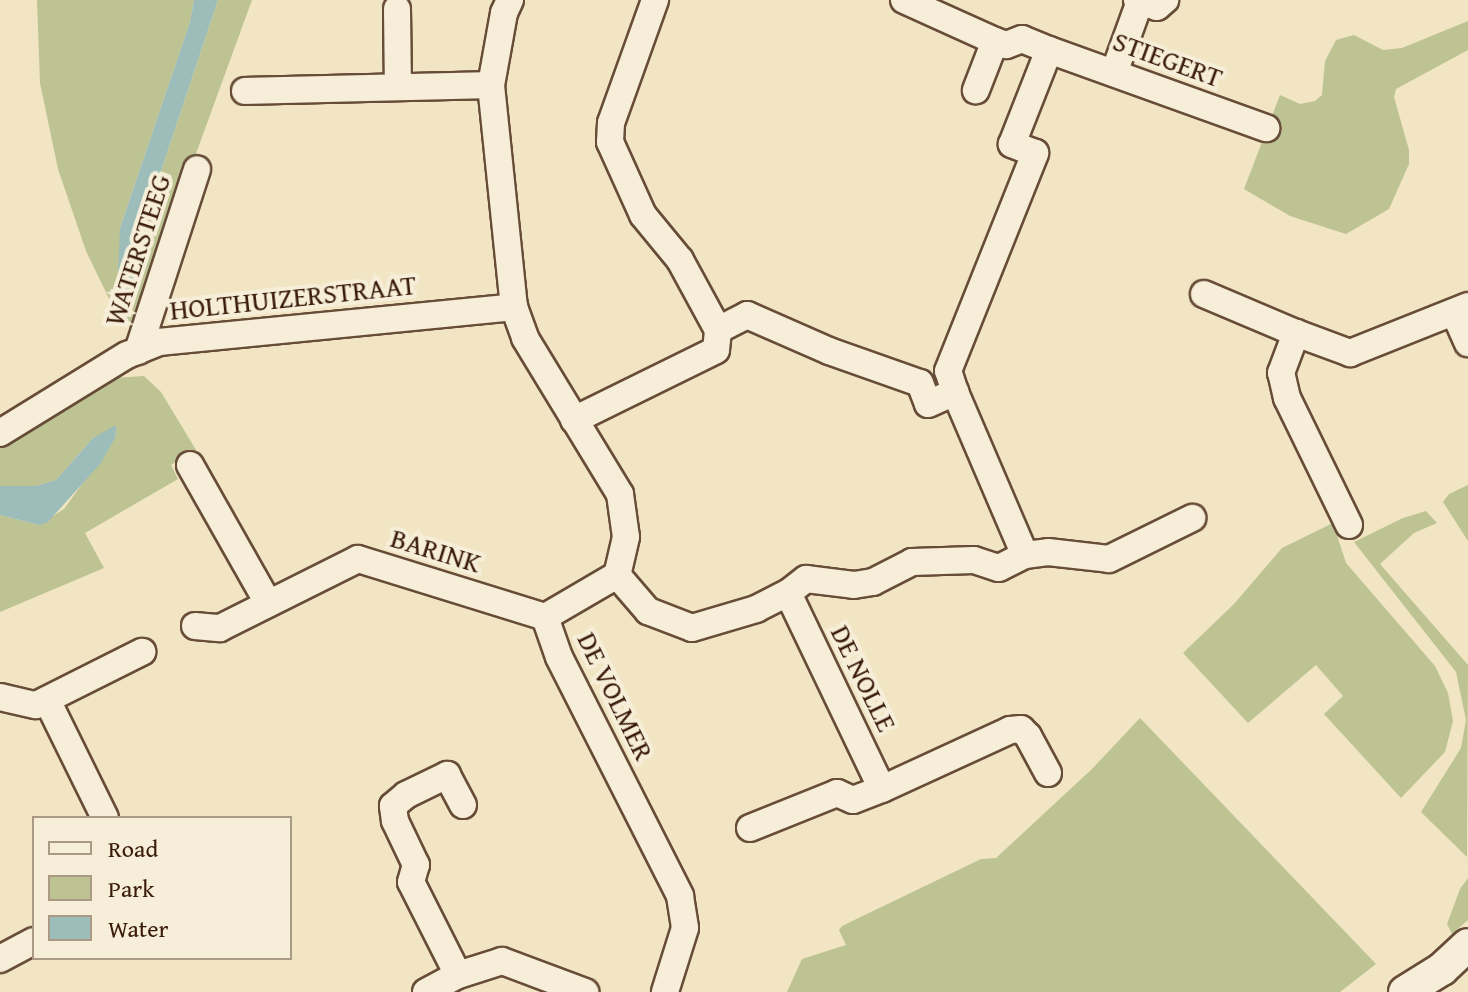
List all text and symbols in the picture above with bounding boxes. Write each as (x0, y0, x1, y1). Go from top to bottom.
street label: STIEGERT (1109, 24, 1227, 94)
street label: WATERSTEEG (97, 170, 177, 330)
street label: HOLTHUIZERSTRAAT (168, 267, 418, 327)
street label: BARINK (387, 520, 485, 580)
street label: DE NOLLE (824, 619, 904, 737)
street label: DE VOLMER (571, 626, 661, 766)
legend (32, 816, 292, 960)
text: Road (108, 831, 158, 866)
text: Park (108, 871, 154, 906)
text: Water (108, 911, 168, 946)

